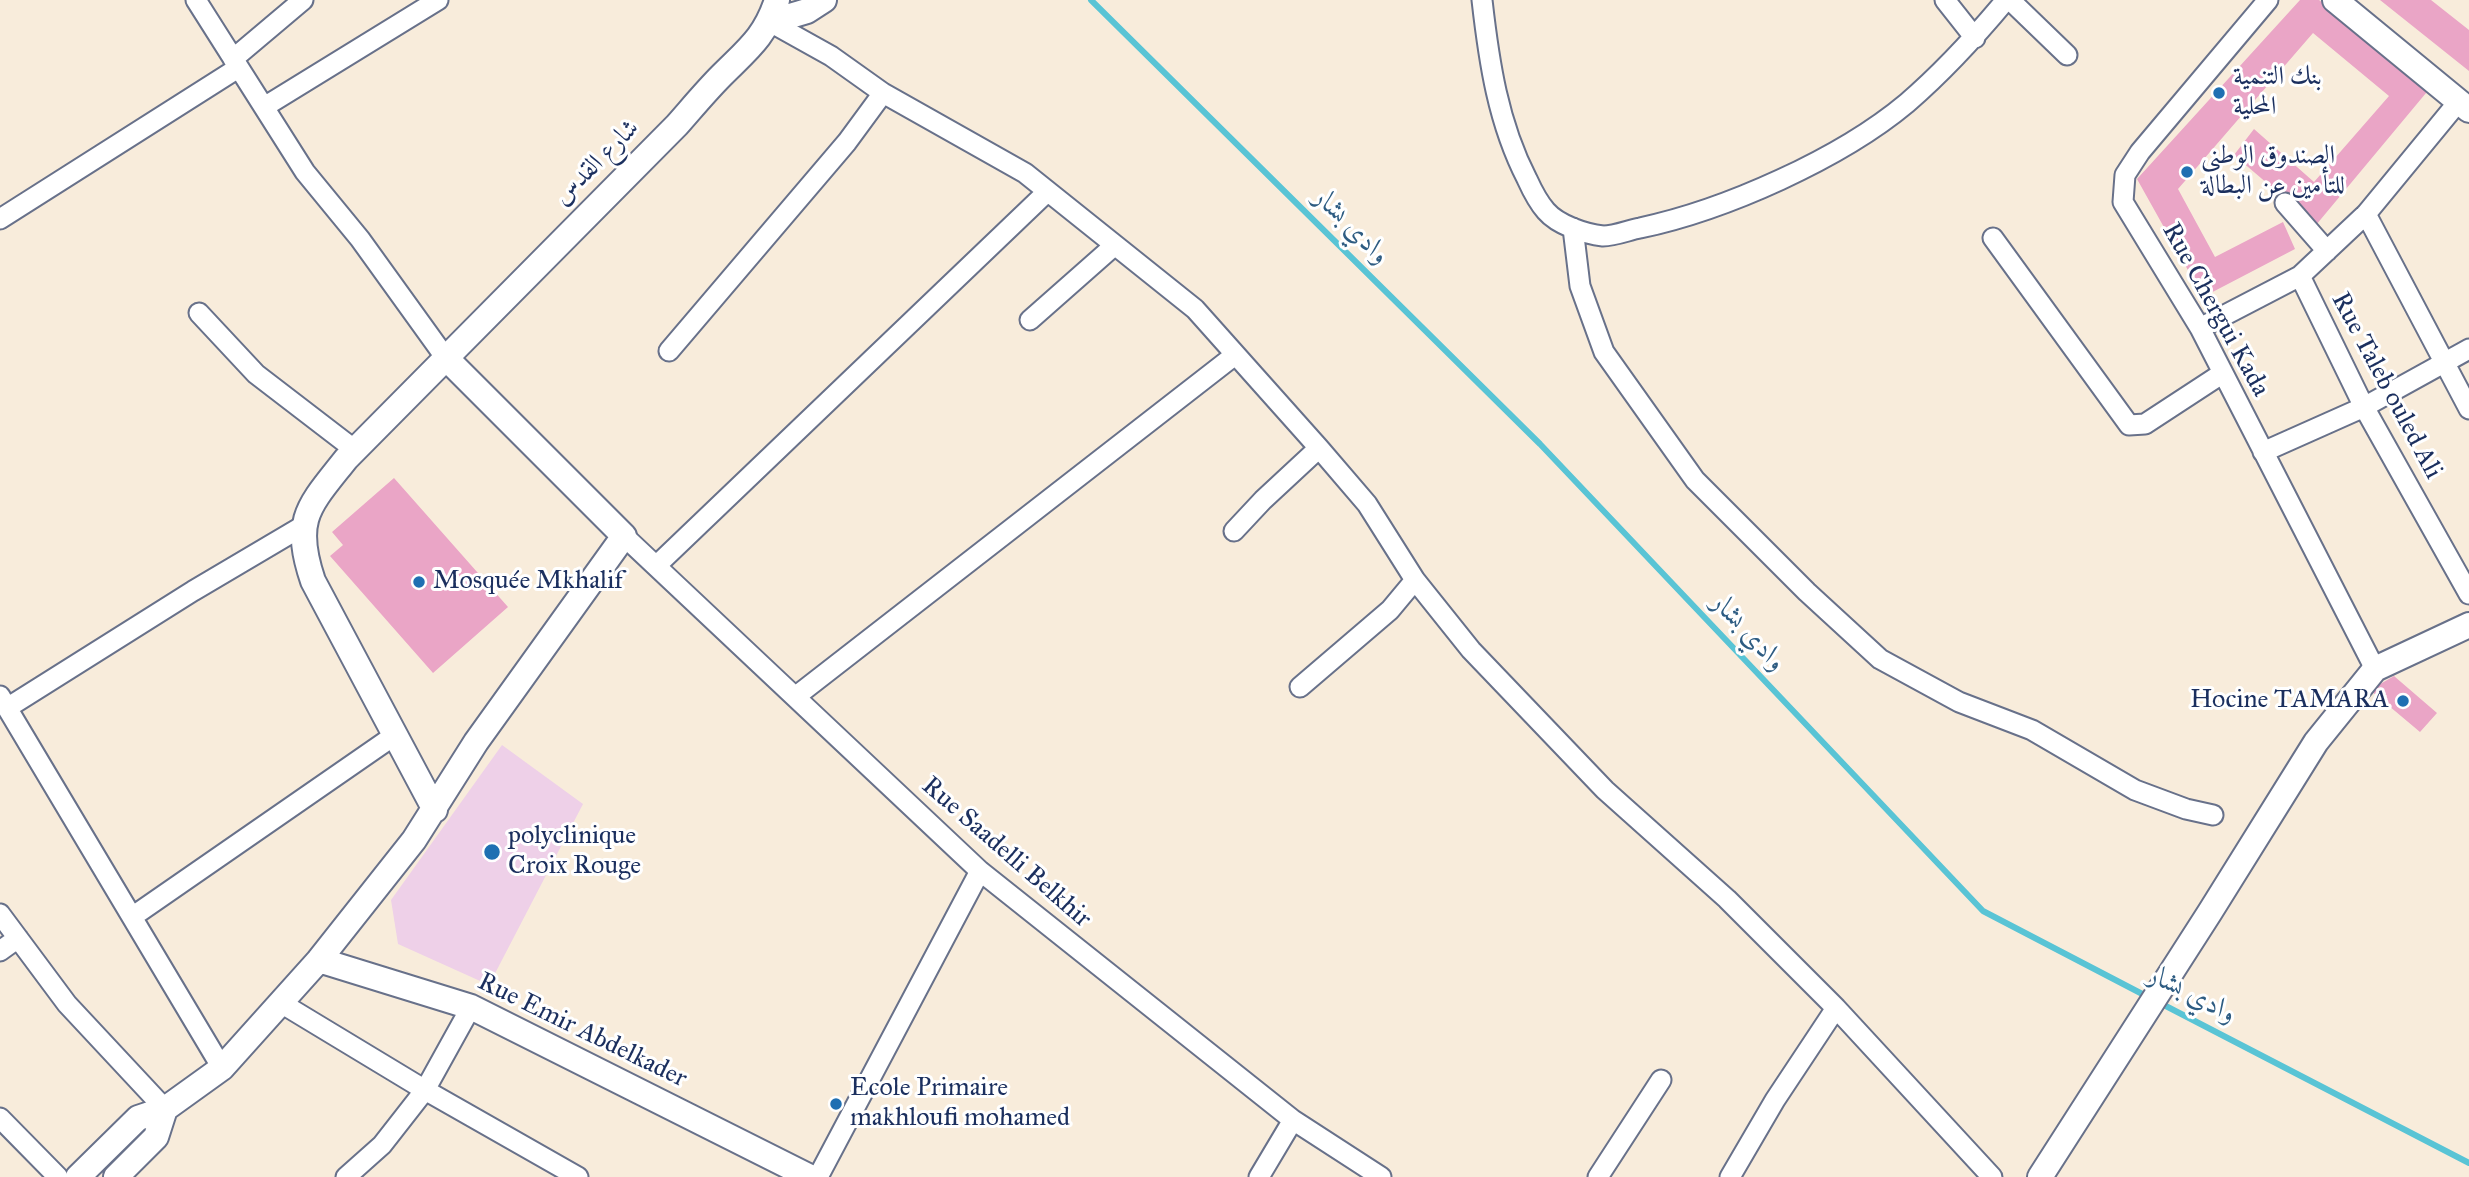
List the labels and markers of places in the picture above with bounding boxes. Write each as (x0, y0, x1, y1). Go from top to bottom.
place label: بنك التنمية المحلية (2233, 62, 2322, 124)
marker: بنك التنمية المحلية (2211, 85, 2227, 101)
place label: الصندوق الوطني للتأمين عن البطالة (2201, 141, 2345, 202)
marker: الصندوق الوطني للتأمين عن البطالة (2179, 164, 2195, 180)
place label: Mosquée Mkhalif (433, 566, 623, 598)
marker: Mosquée Mkhalif (411, 574, 427, 590)
place label: Hocine TAMARA (2190, 685, 2389, 717)
marker: Hocine TAMARA (2395, 693, 2411, 709)
place label: polyclinique Croix Rouge (508, 821, 641, 882)
marker: polyclinique Croix Rouge (482, 842, 502, 862)
place label: Ecole Primaire makhloufi mohamed (850, 1073, 1070, 1134)
marker: Ecole Primaire makhloufi mohamed (828, 1096, 844, 1112)

